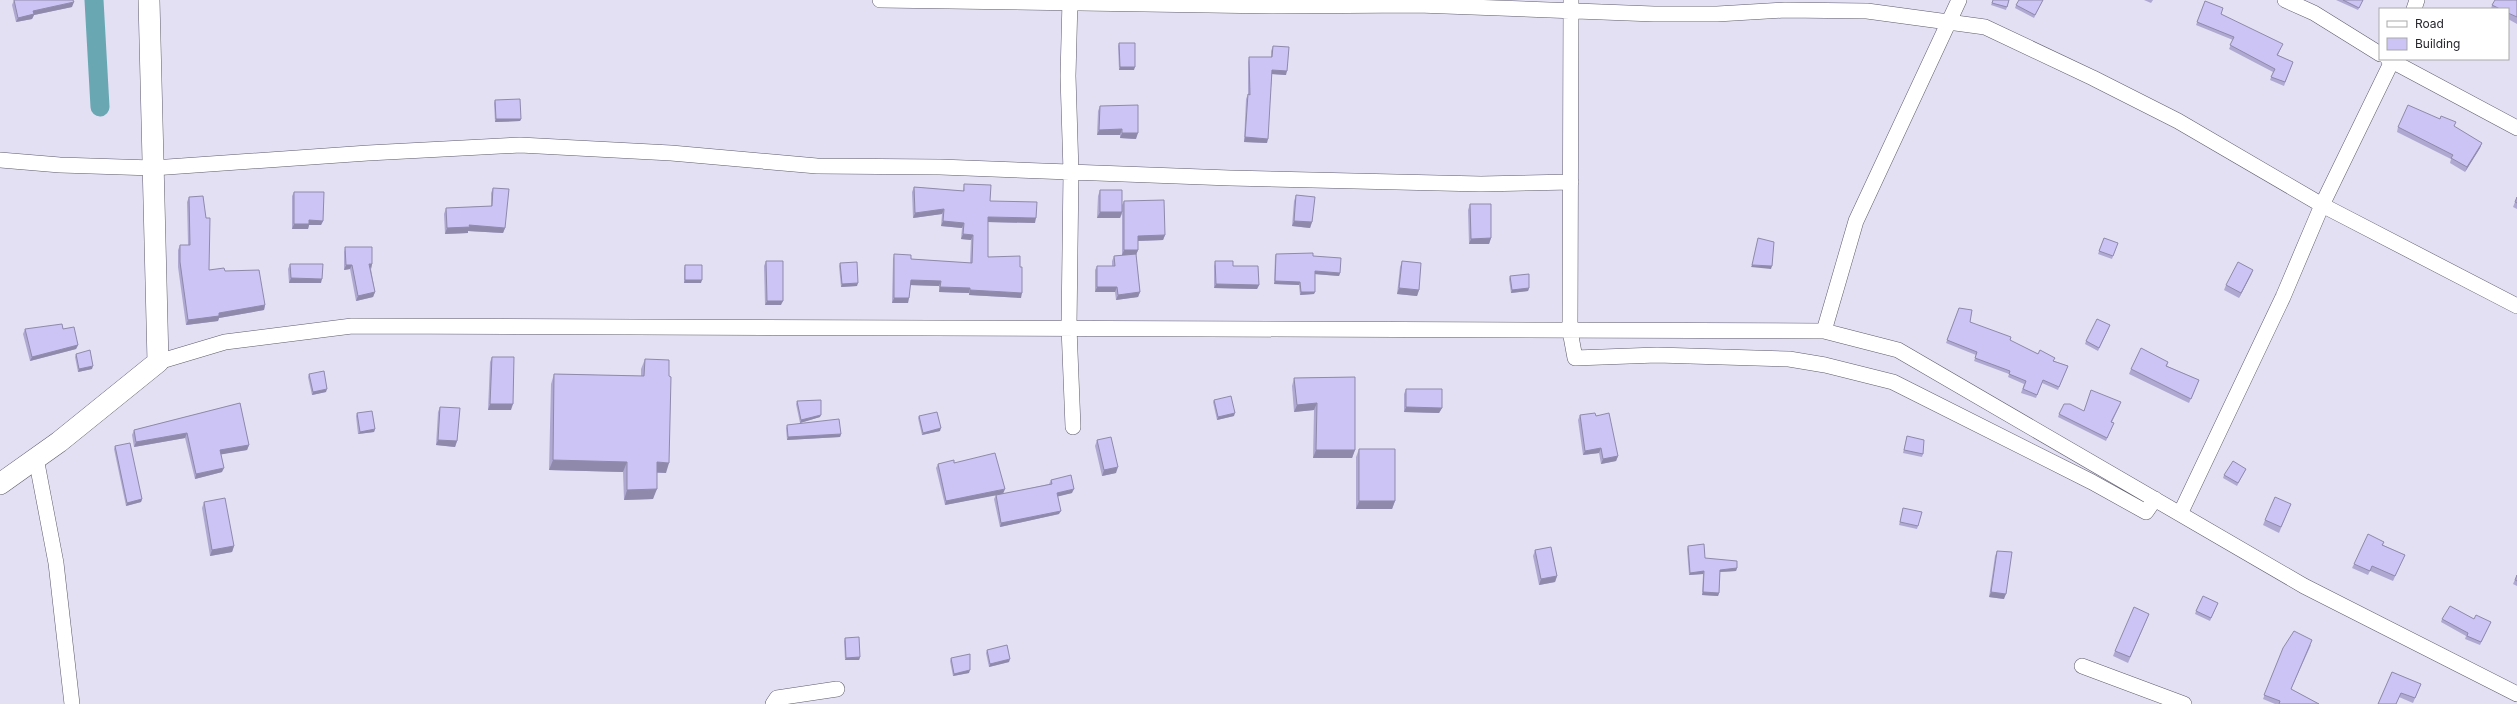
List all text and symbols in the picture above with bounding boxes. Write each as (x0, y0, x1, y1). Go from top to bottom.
legend (2379, 8, 2509, 60)
text: Road (2415, 16, 2444, 31)
text: Building (2415, 36, 2460, 51)

